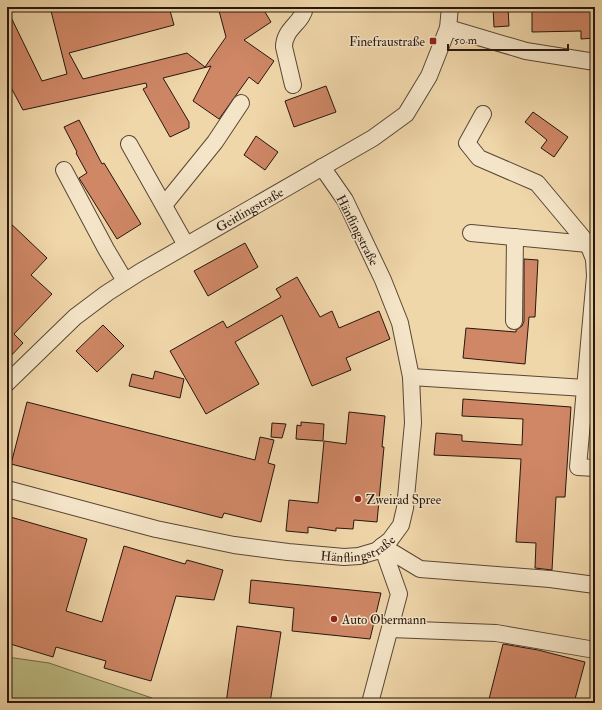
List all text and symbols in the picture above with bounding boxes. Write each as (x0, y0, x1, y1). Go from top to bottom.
scale bar (448, 26, 568, 52)
text: 50 m (454, 33, 478, 48)
place label: Finefraustraße (349, 34, 426, 50)
marker: Finefraustraße (428, 36, 438, 46)
street label: Geitlingstraße (213, 184, 287, 236)
street label: Hänflingstraße (332, 192, 382, 269)
place label: Zweirad Spree (366, 492, 442, 509)
marker: Zweirad Spree (353, 494, 363, 504)
street label: Hänflingstraße (320, 533, 400, 566)
place label: Auto Obermann (341, 612, 426, 628)
marker: Auto Obermann (329, 614, 339, 624)

